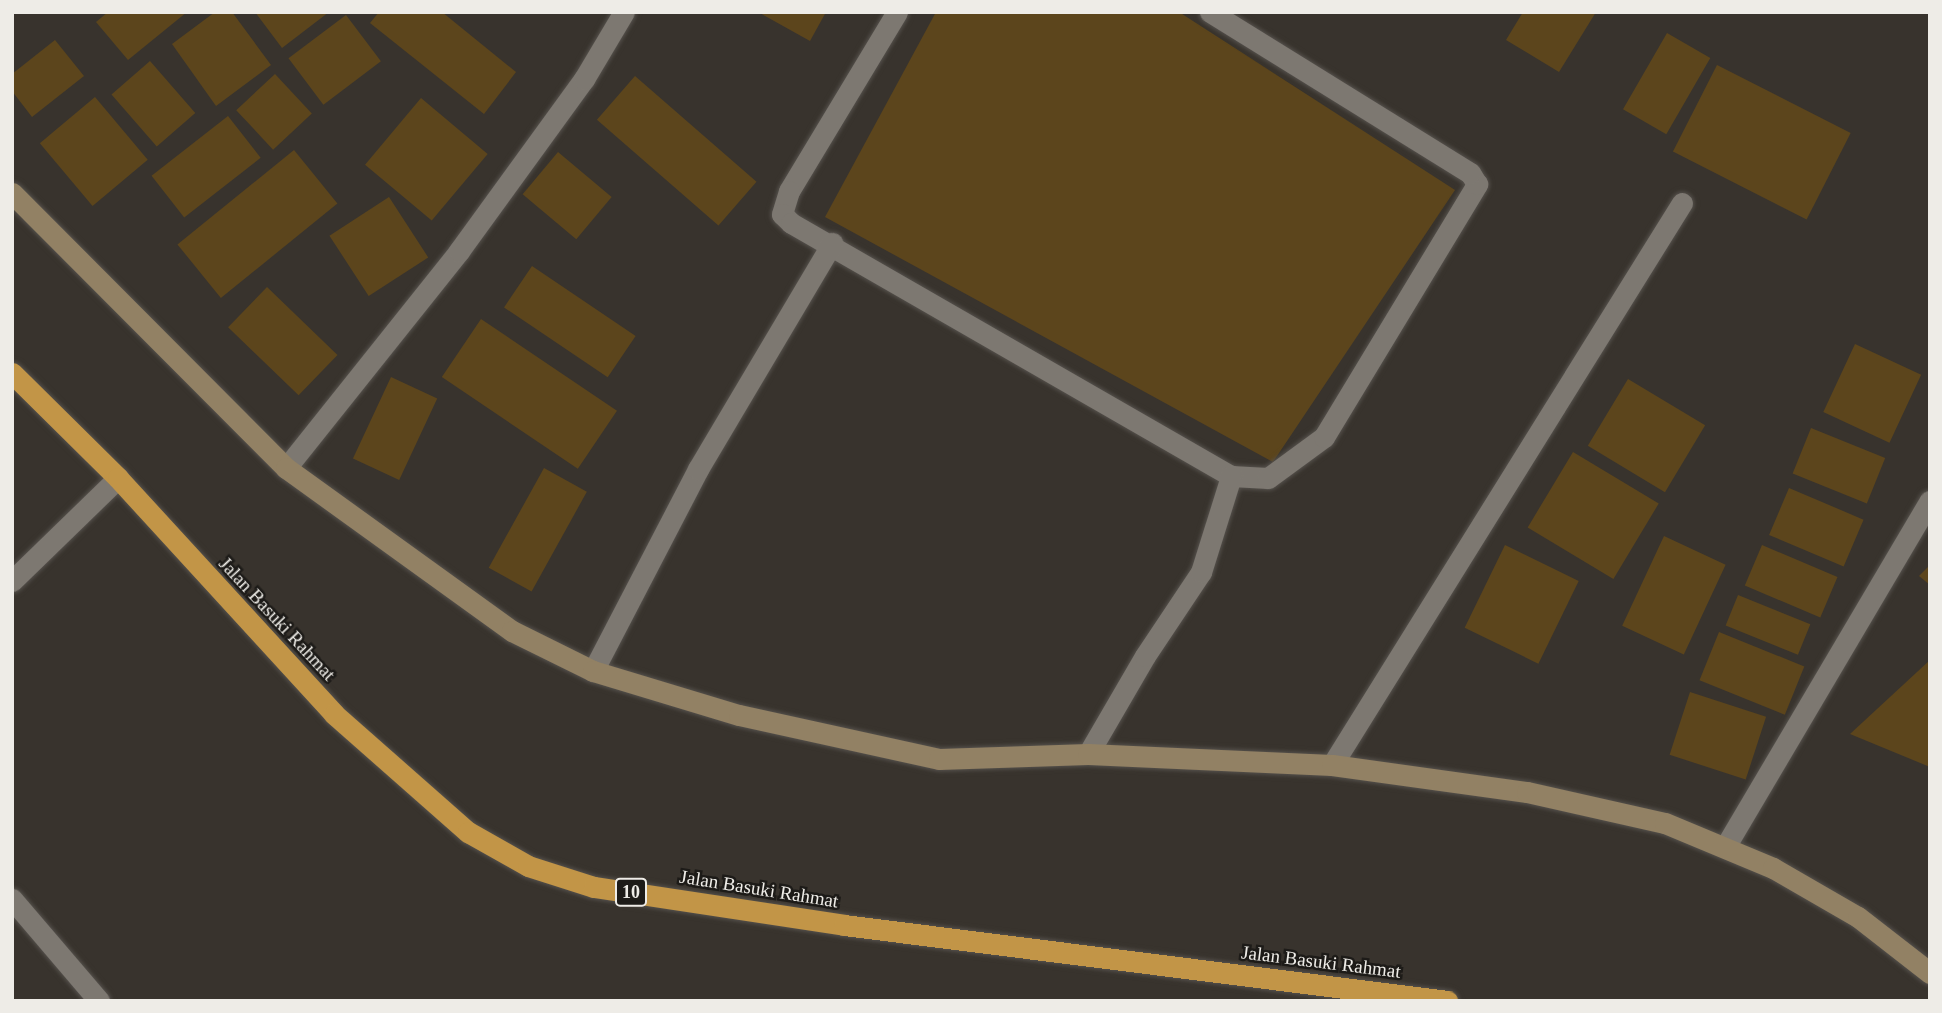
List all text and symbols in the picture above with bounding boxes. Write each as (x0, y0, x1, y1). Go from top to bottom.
street label: Jalan Basuki Rahmat (214, 553, 340, 685)
street label: Jalan Basuki Rahmat (678, 865, 840, 913)
road number: 10 (614, 878, 648, 906)
street label: Jalan Basuki Rahmat (1240, 941, 1402, 983)

